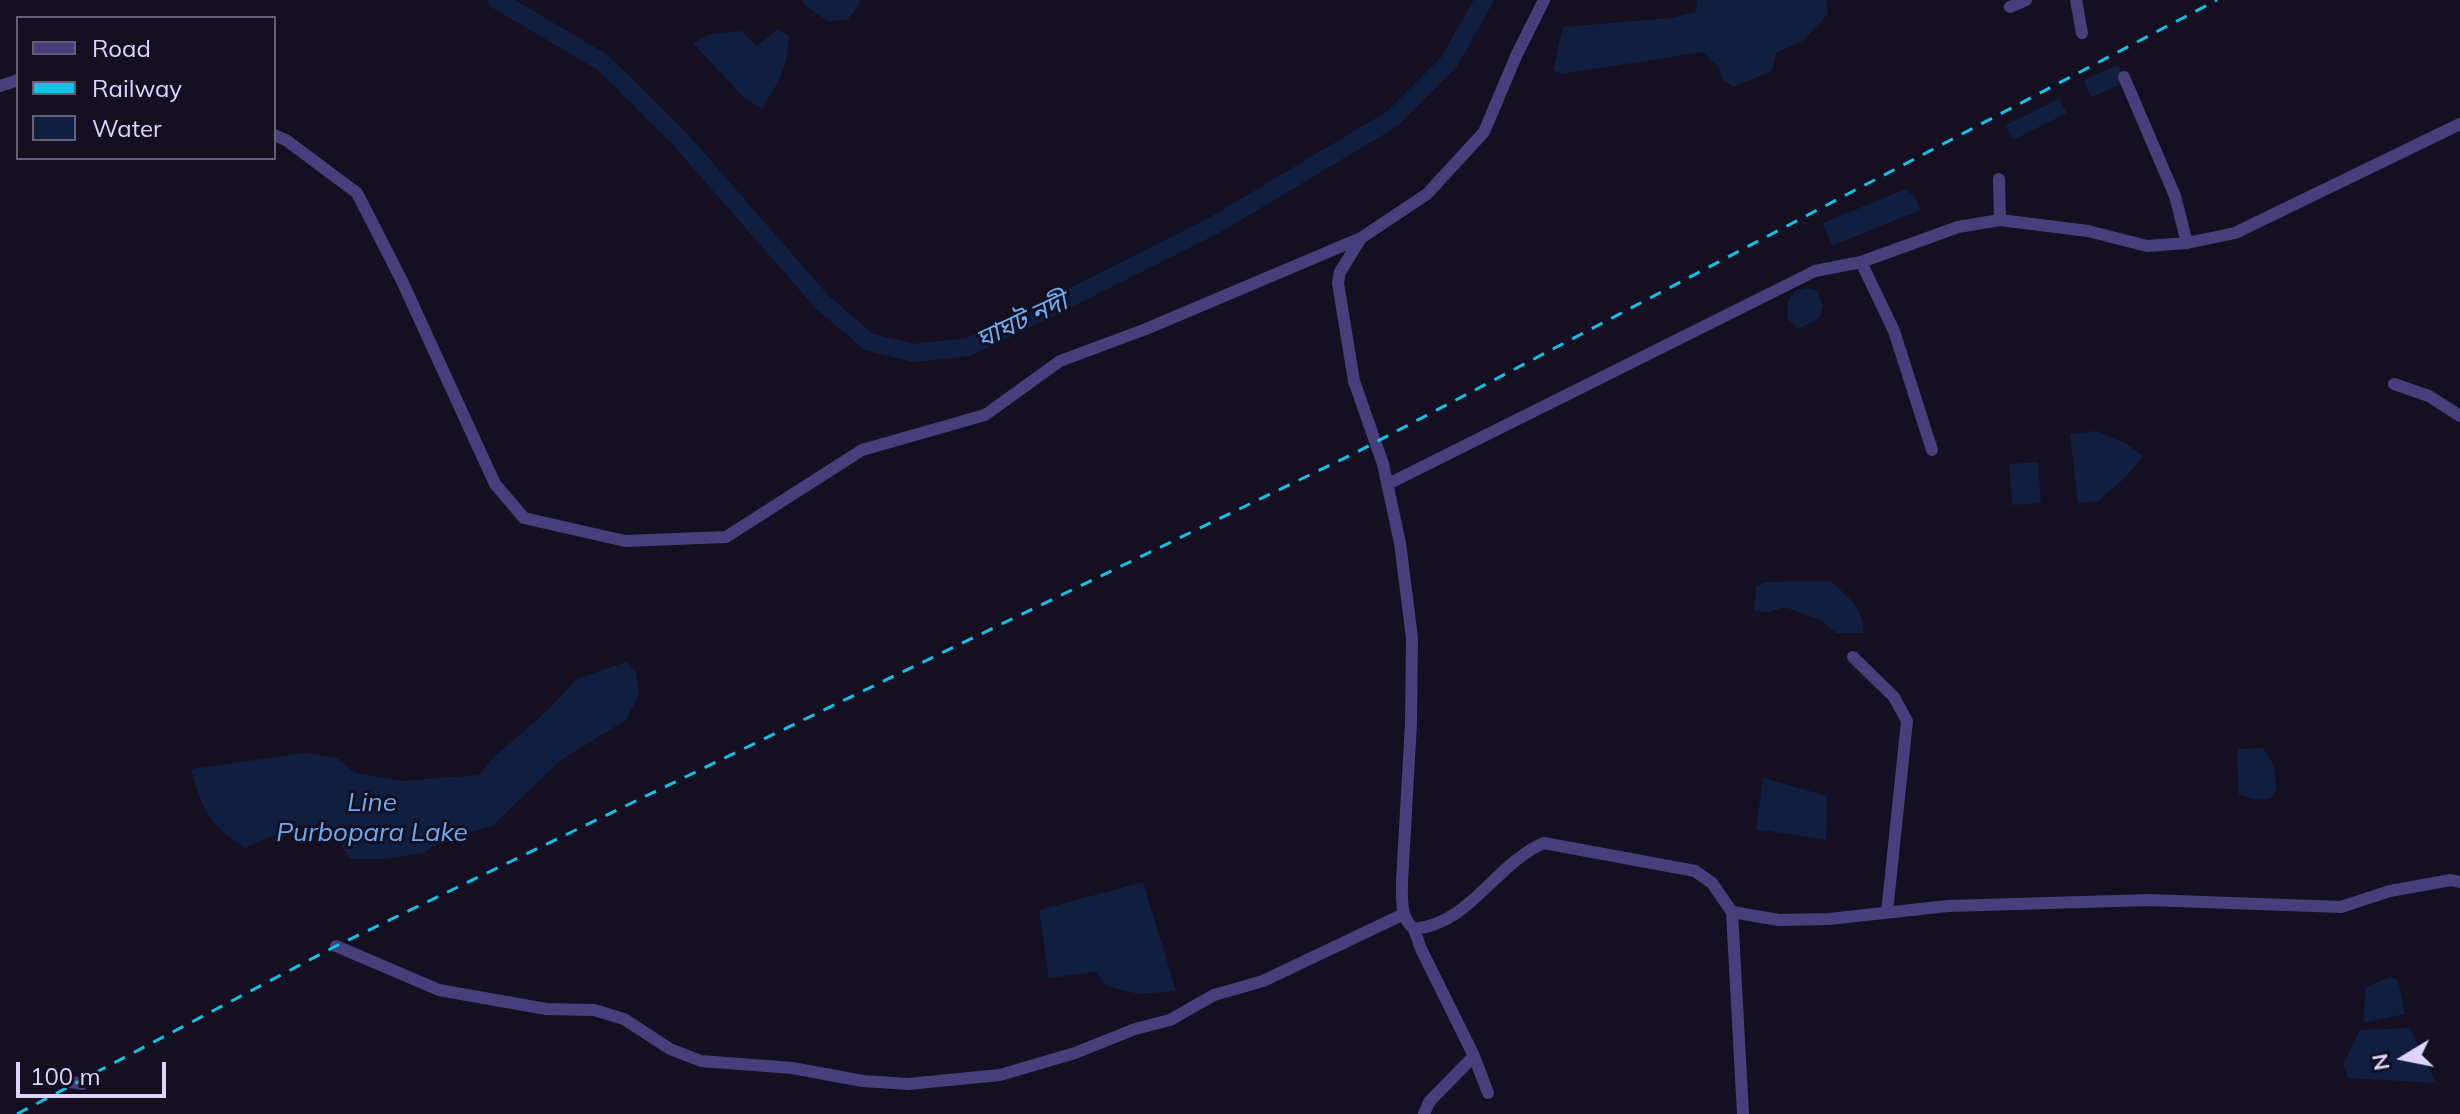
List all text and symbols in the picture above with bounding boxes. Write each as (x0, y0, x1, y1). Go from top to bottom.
legend (16, 16, 276, 160)
text: Road (92, 33, 151, 63)
text: Railway (92, 73, 182, 103)
text: Water (92, 113, 162, 143)
water label: ঘাঘট নদী (971, 286, 1073, 356)
water label: Line Purbopara Lake (276, 787, 468, 848)
north arrow (2364, 1018, 2444, 1098)
scale bar (20, 1046, 170, 1096)
text: N (2365, 1052, 2396, 1073)
text: 100 m (30, 1061, 101, 1091)

